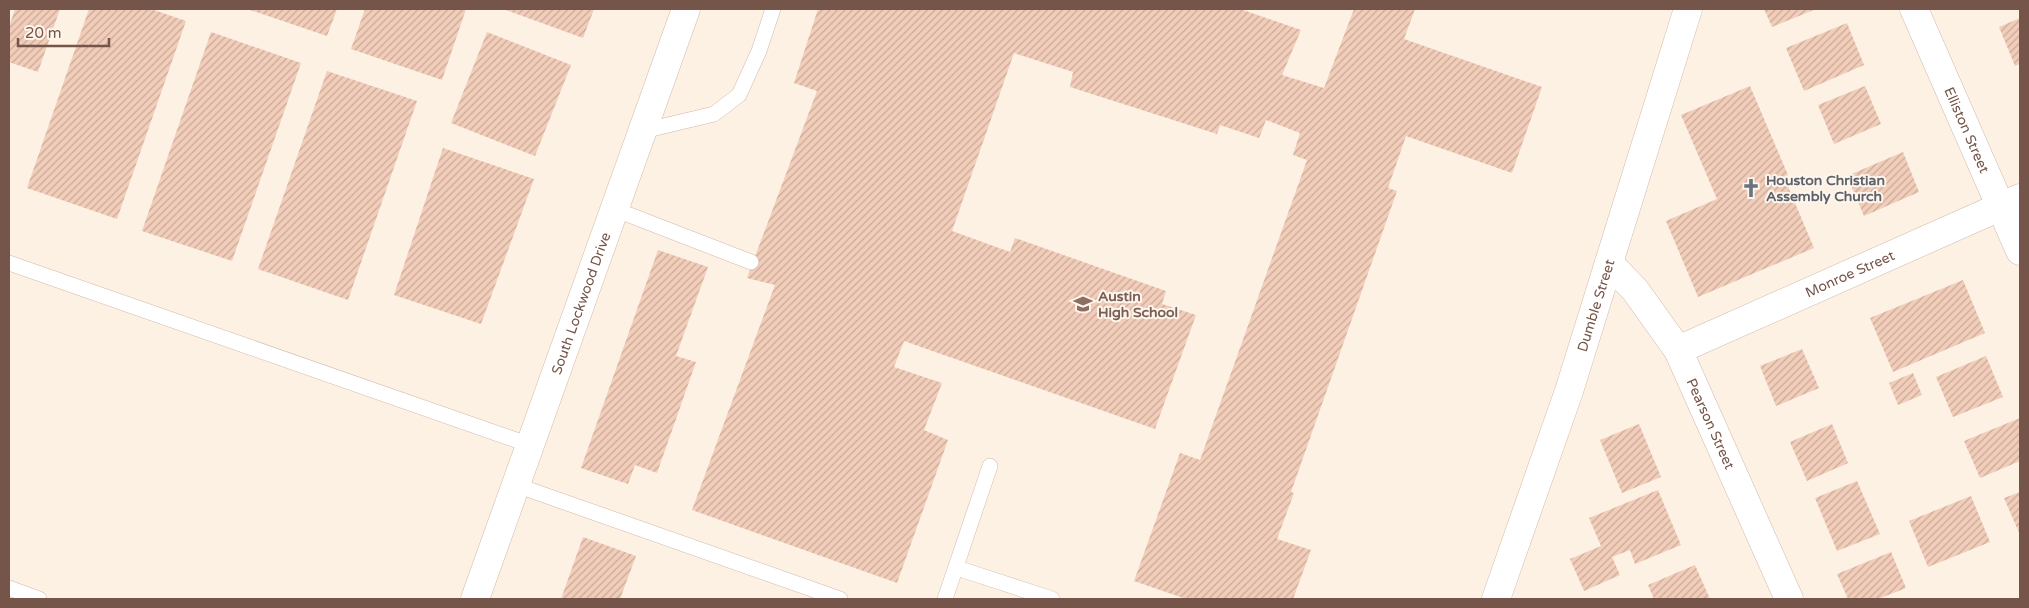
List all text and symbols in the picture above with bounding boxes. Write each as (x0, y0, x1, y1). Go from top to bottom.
scale bar (18, 15, 109, 47)
text: 20 m (25, 24, 62, 42)
street label: Elliston Street (1940, 85, 1993, 176)
place label: Houston Christian Assembly Church (1766, 172, 1885, 205)
church icon: Houston Christian Assembly Church (1740, 177, 1762, 199)
street label: South Lockwood Drive (548, 230, 614, 377)
street label: Monroe Street (1803, 247, 1898, 301)
street label: Dumble Street (1574, 257, 1619, 354)
place label: Austin High School (1098, 288, 1178, 321)
school or university icon: Austin High School (1072, 293, 1094, 315)
street label: Pearson Street (1683, 376, 1738, 473)

